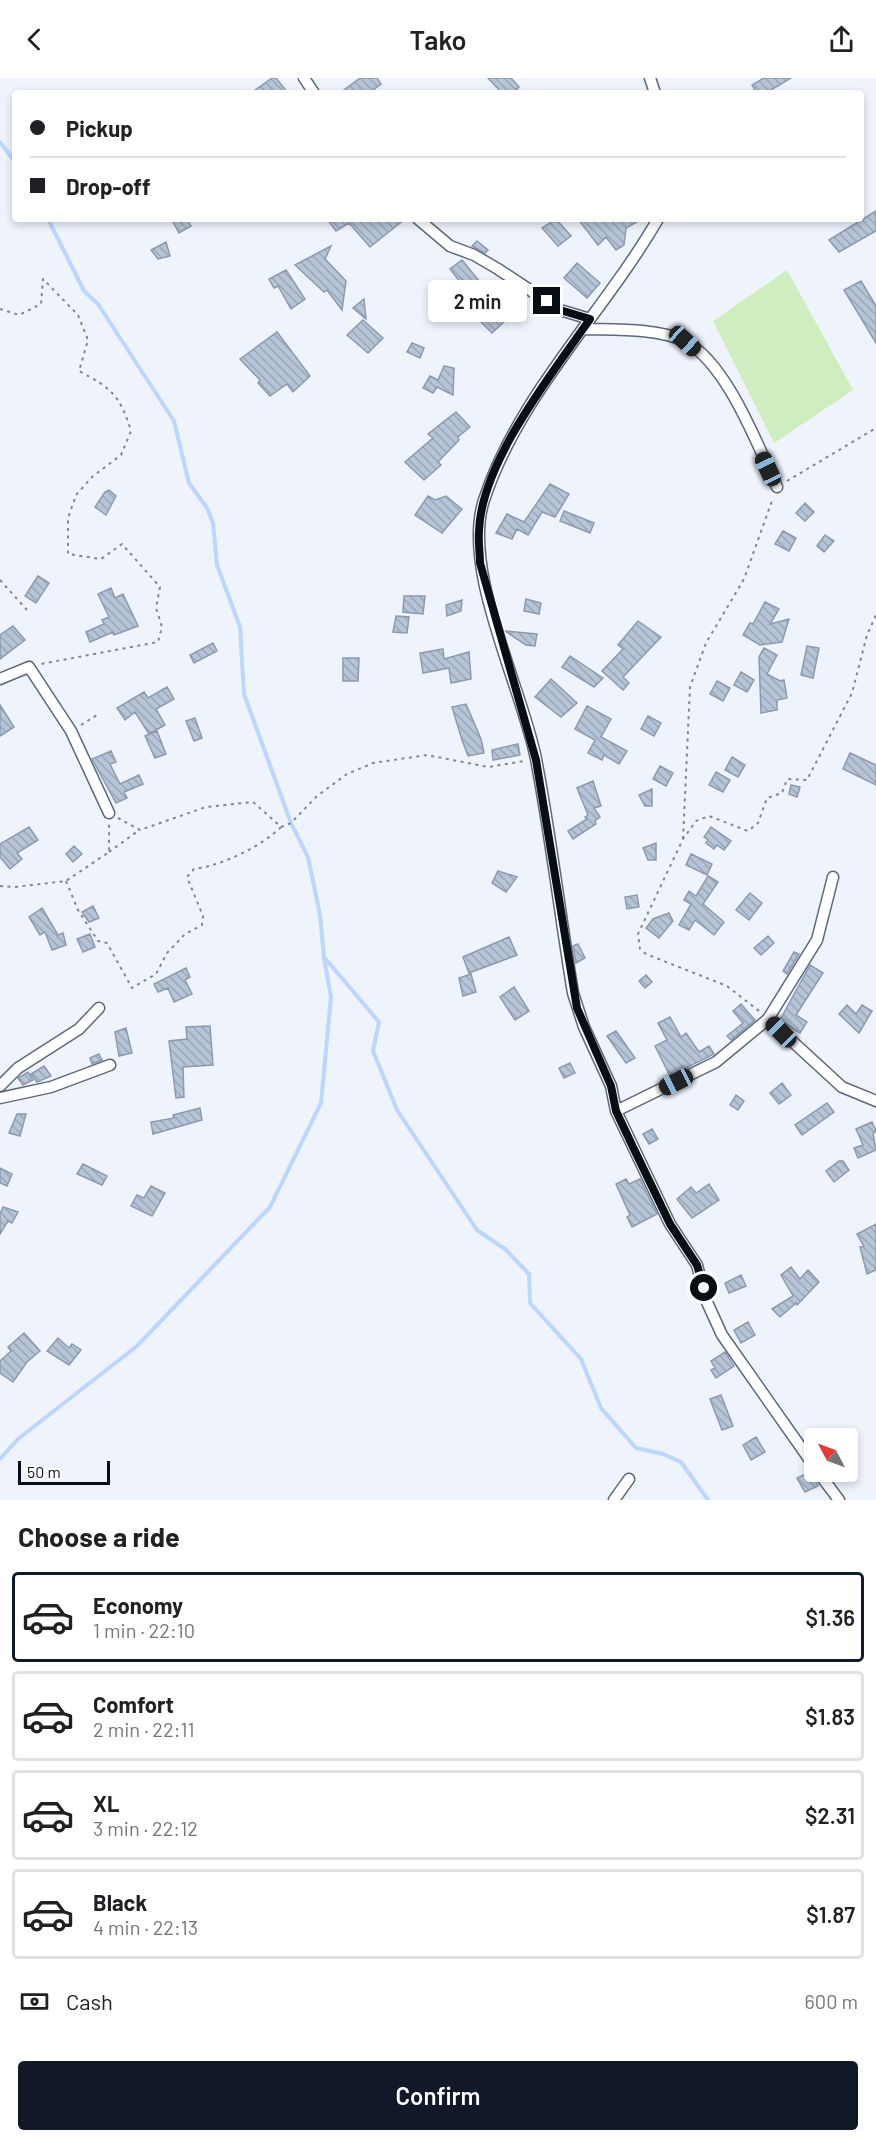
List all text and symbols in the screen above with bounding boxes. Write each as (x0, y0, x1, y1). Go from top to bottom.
icon: back (18, 23, 51, 56)
text: Tako (409, 23, 467, 55)
icon: share (825, 23, 858, 56)
text: Pickup (66, 115, 133, 141)
text: Drop-off (66, 173, 150, 199)
callout: 2 min (427, 280, 526, 322)
route end (533, 287, 560, 314)
text: 2 min (454, 289, 501, 313)
car (666, 322, 704, 360)
car (752, 449, 784, 489)
car (762, 1013, 800, 1051)
car (656, 1066, 696, 1098)
route start (690, 1274, 717, 1301)
north arrow (804, 1428, 858, 1482)
map controls (804, 1428, 858, 1482)
scale bar (18, 1458, 110, 1486)
text: 50 m (27, 1462, 61, 1481)
text: Choose a ride (18, 1520, 180, 1552)
icon: car (21, 1590, 75, 1644)
text: Economy (93, 1592, 183, 1618)
text: $1.36 (805, 1604, 855, 1630)
text: 1 min · 22:10 (93, 1618, 195, 1642)
icon: car (21, 1689, 75, 1743)
text: Comfort (93, 1691, 174, 1717)
text: $1.83 (805, 1703, 855, 1729)
text: 2 min · 22:11 (93, 1717, 195, 1741)
icon: car (21, 1788, 75, 1842)
text: XL (93, 1790, 119, 1816)
text: $2.31 (805, 1802, 855, 1828)
text: 3 min · 22:12 (93, 1816, 198, 1840)
icon: car (21, 1887, 75, 1941)
text: Black (93, 1889, 147, 1915)
text: $1.87 (806, 1901, 855, 1927)
text: 4 min · 22:13 (93, 1915, 198, 1939)
icon: cash (18, 1985, 51, 2018)
text: Cash (66, 1988, 113, 2014)
text: 600 m (805, 1989, 858, 2013)
button: Confirm (18, 2061, 858, 2130)

